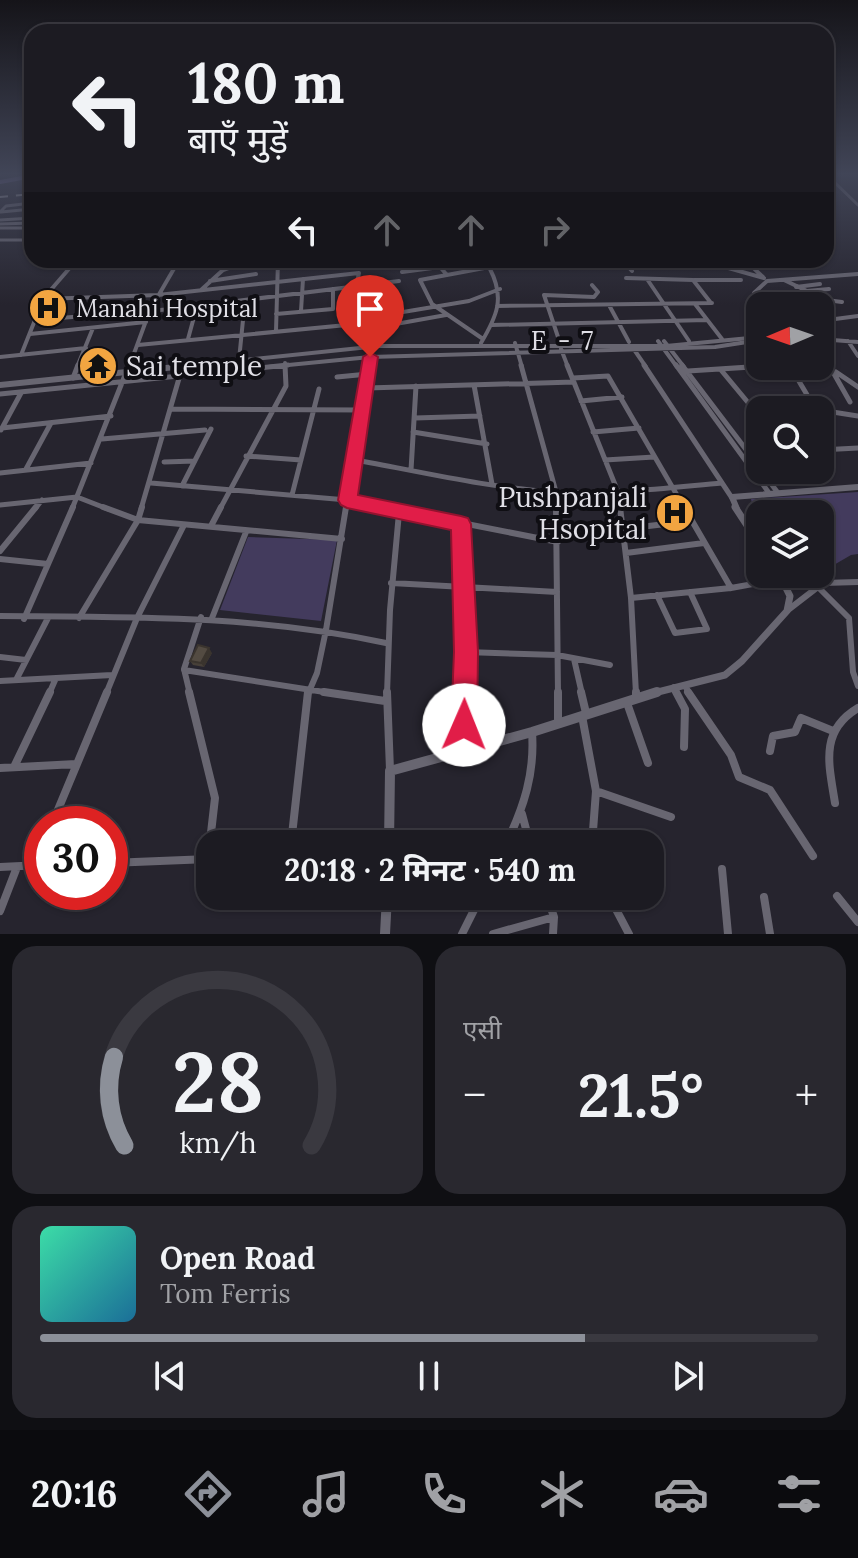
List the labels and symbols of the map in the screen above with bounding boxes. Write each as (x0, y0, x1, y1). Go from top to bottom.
pin (336, 275, 404, 357)
hospital icon: Manahi Hospital (27, 287, 69, 329)
north arrow (746, 292, 834, 380)
place label: Manahi Hospital (76, 293, 258, 324)
district label: E - 7 (531, 324, 595, 357)
temple icon: Sai temple (77, 345, 119, 387)
place label: Sai temple (126, 348, 262, 384)
place label: Pushpanjali Hsopital (498, 479, 647, 547)
hospital icon: Pushpanjali Hsopital (654, 492, 696, 534)
position arrow (422, 683, 506, 767)
speed limit sign: 30 (24, 806, 128, 910)

